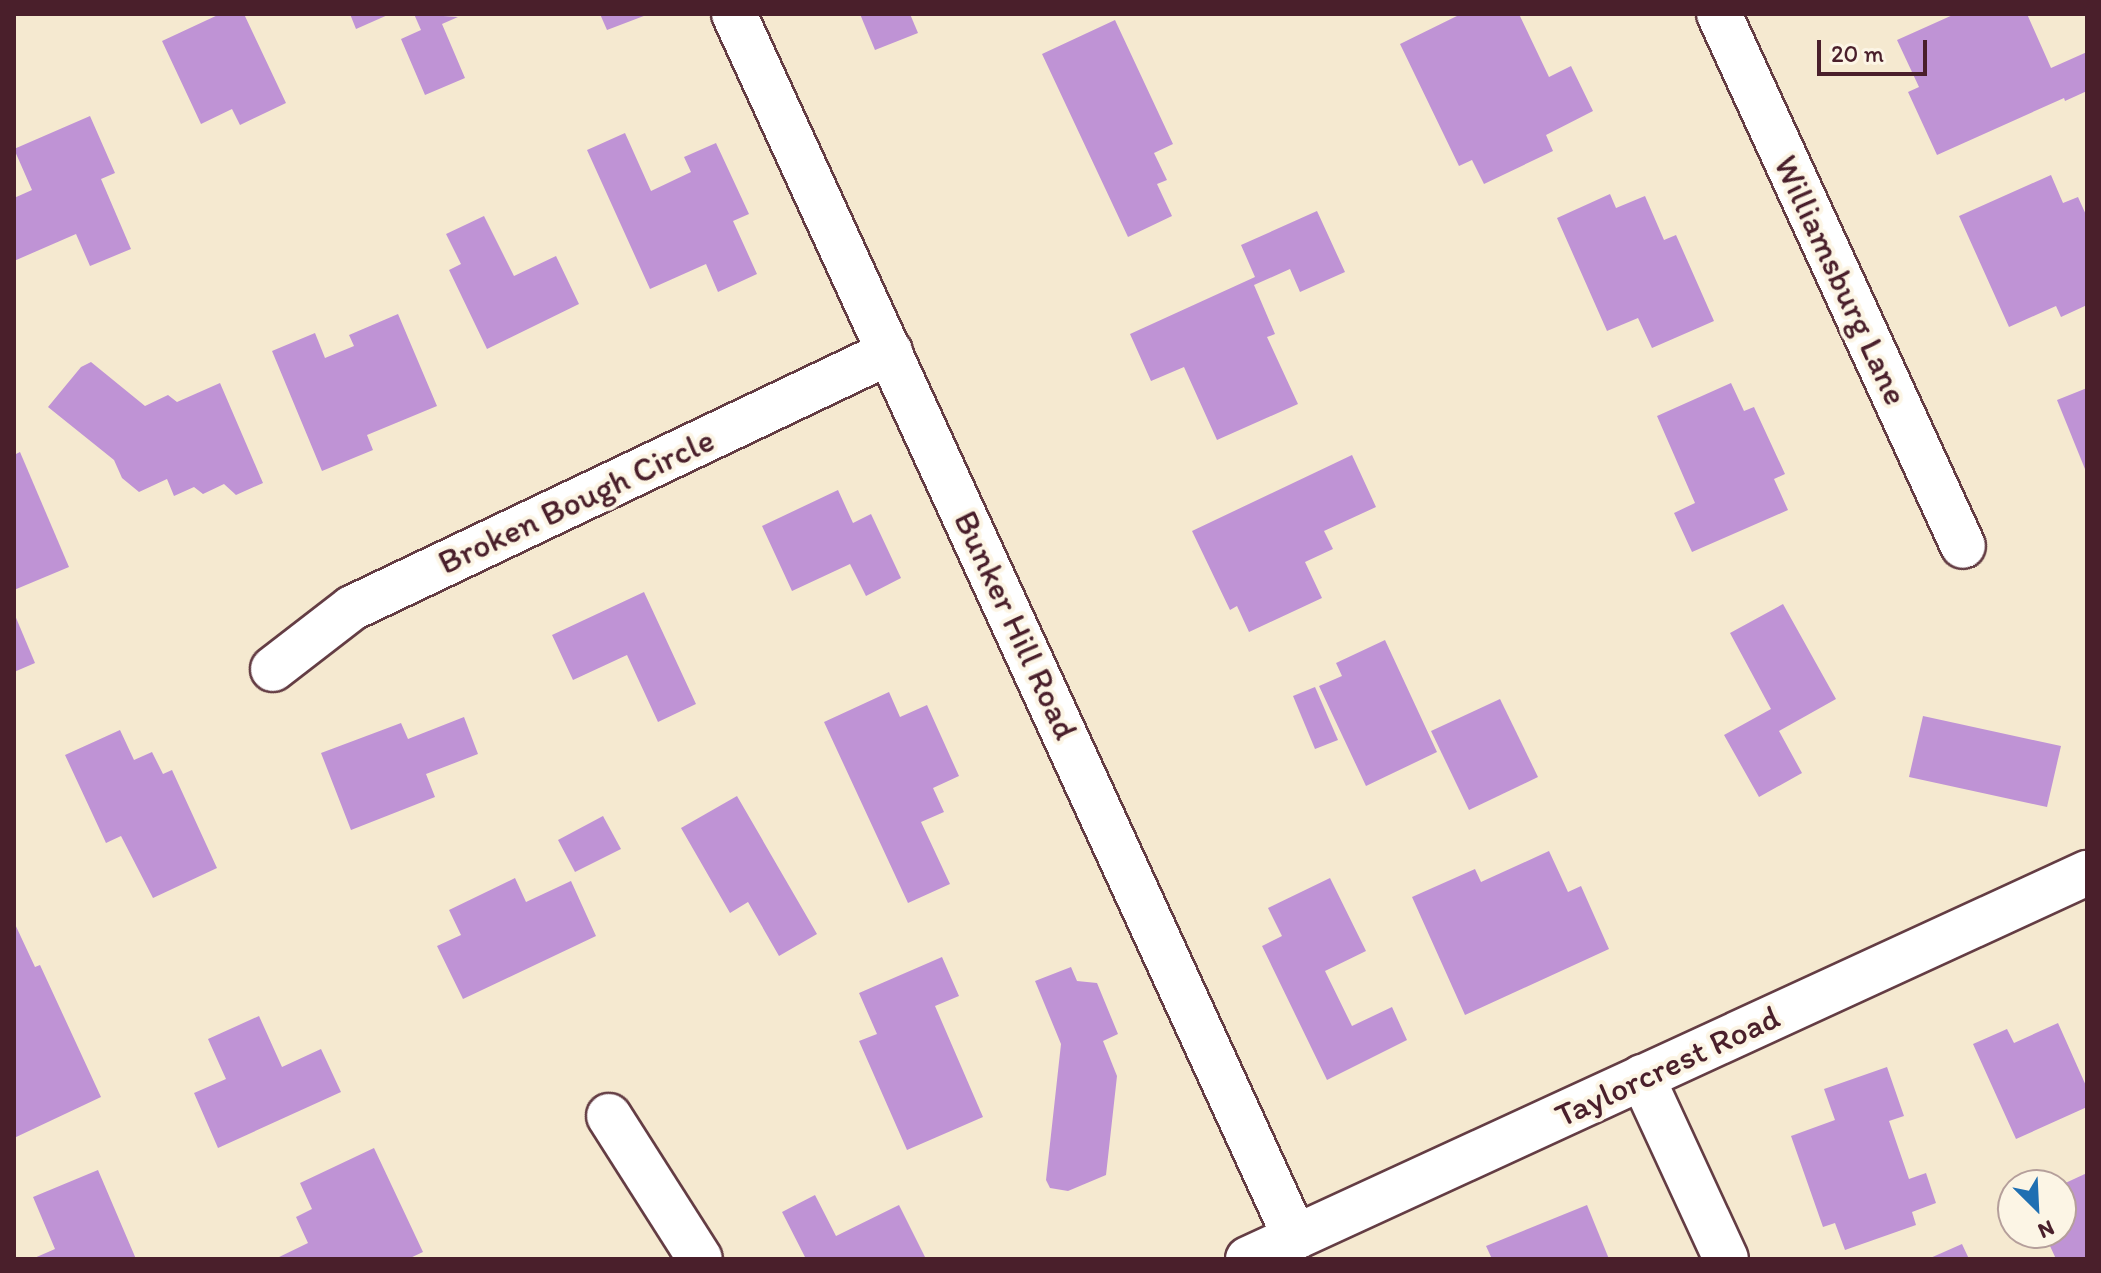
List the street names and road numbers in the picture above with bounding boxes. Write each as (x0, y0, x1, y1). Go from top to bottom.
street label: Williamsburg Lane (1765, 148, 1917, 412)
street label: Broken Bough Circle (432, 419, 720, 583)
street label: Bunker Hill Road (945, 504, 1087, 746)
street label: Taylorcrest Road (1548, 996, 1786, 1136)

